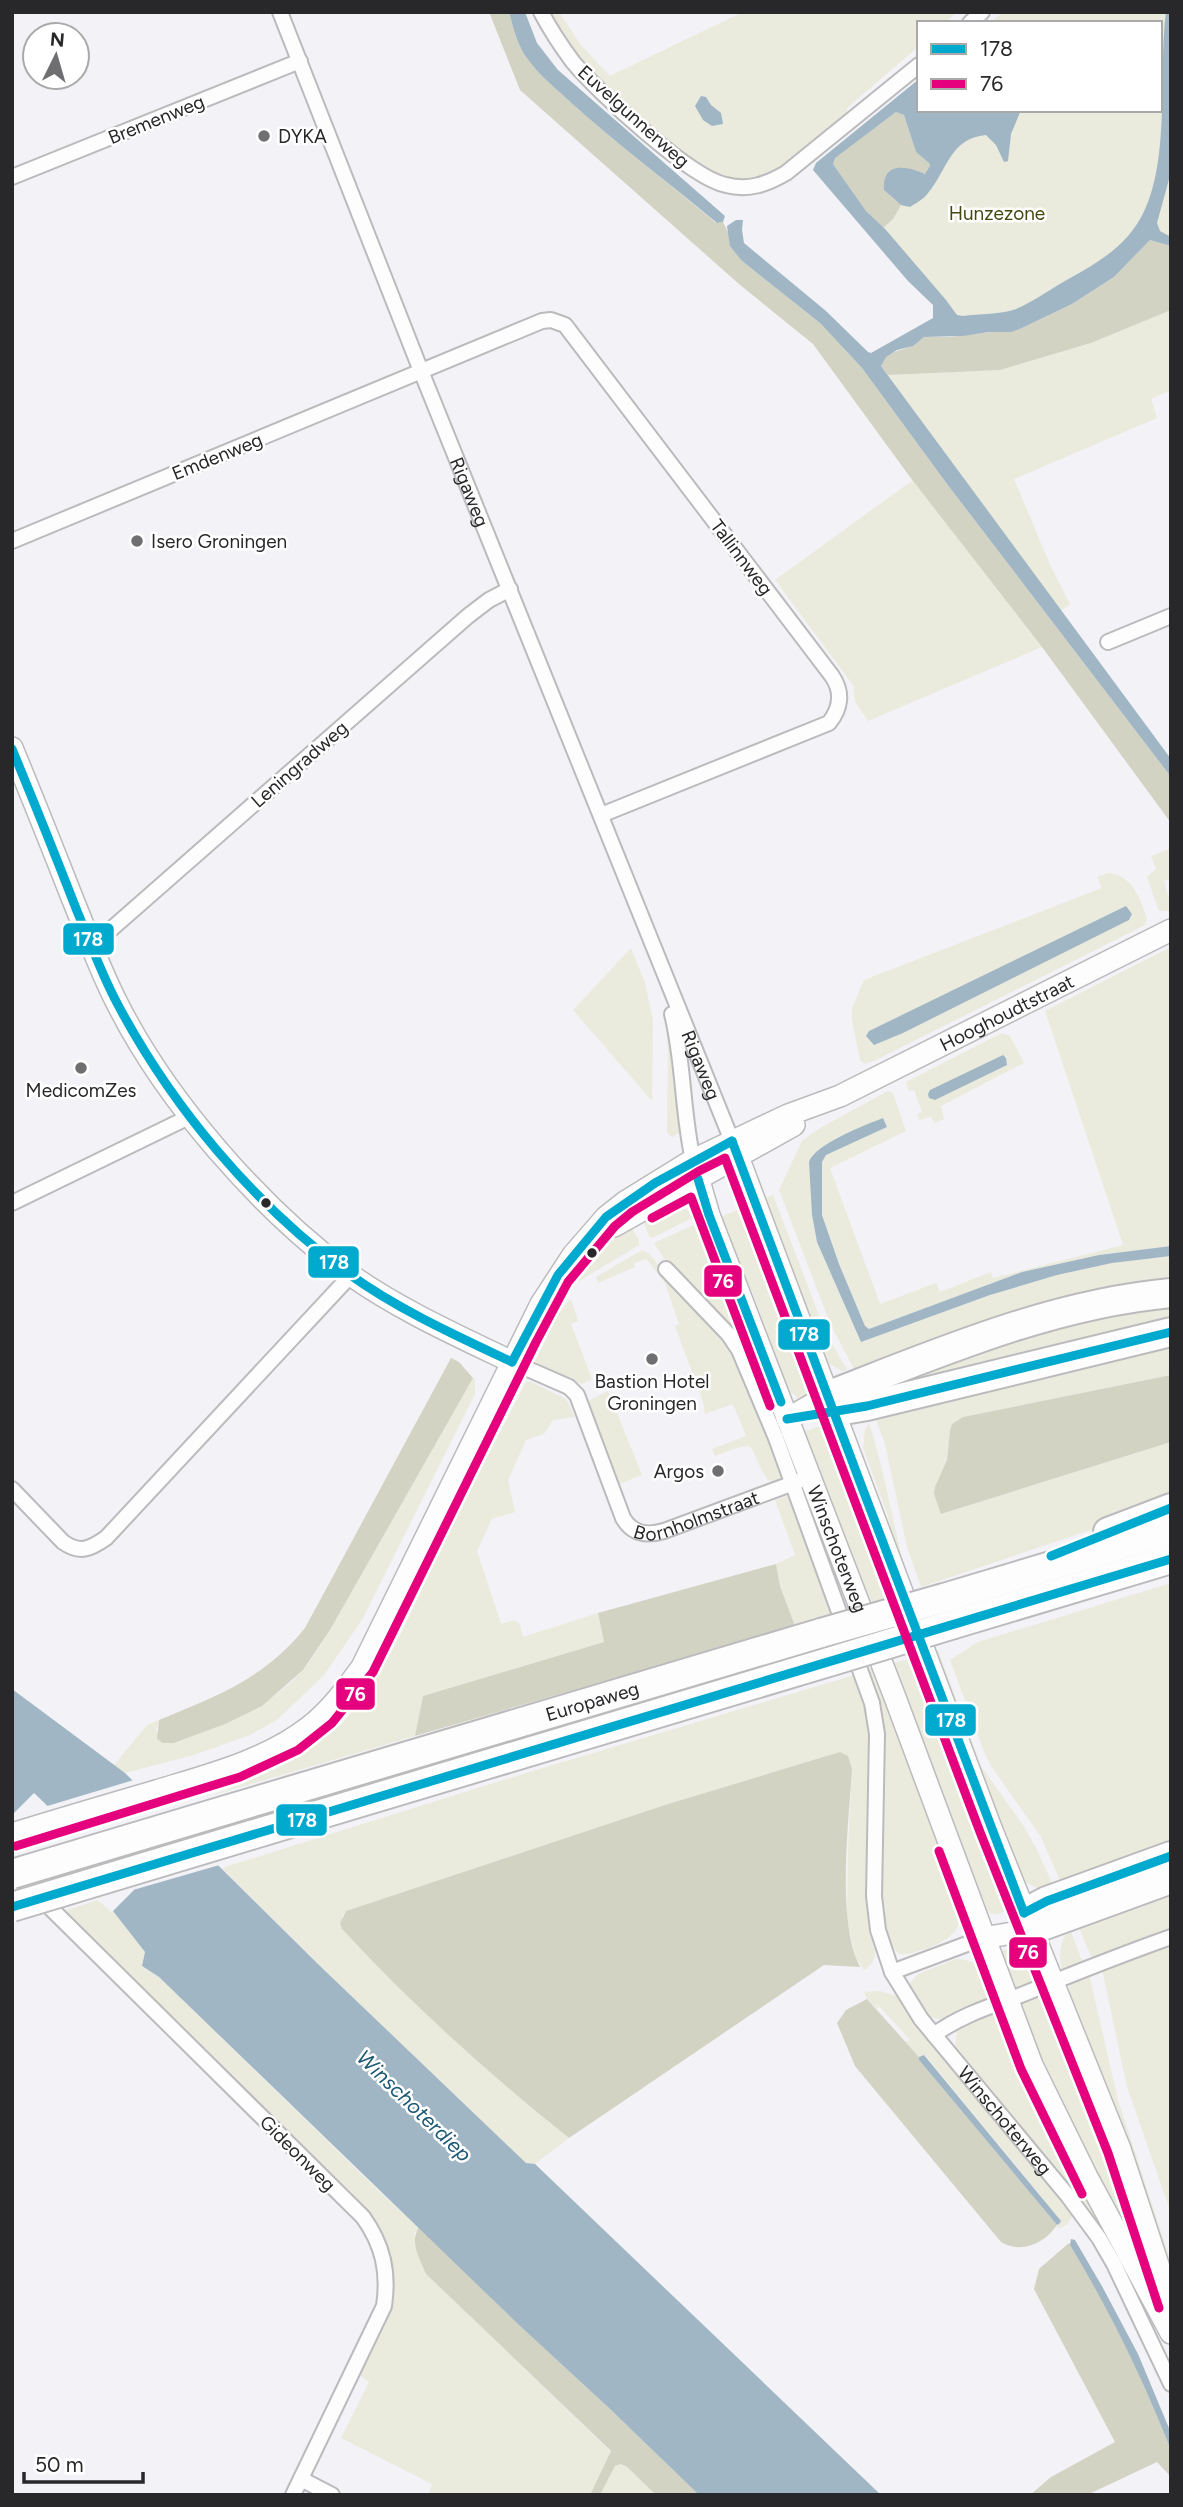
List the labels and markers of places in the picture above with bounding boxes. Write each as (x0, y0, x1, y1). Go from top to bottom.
place label: DYKA (278, 125, 327, 148)
marker: DYKA (256, 128, 272, 144)
place label: Isero Groningen (151, 530, 287, 553)
marker: Isero Groningen (129, 533, 145, 549)
marker: MedicomZes (73, 1060, 89, 1076)
place label: MedicomZes (26, 1079, 137, 1102)
unlabelled marker (259, 1196, 273, 1210)
unlabelled marker (585, 1246, 599, 1260)
marker: Bastion Hotel Groningen (644, 1351, 660, 1367)
place label: Bastion Hotel Groningen (594, 1370, 710, 1415)
place label: Argos (654, 1460, 704, 1483)
marker: Argos (710, 1463, 726, 1479)

